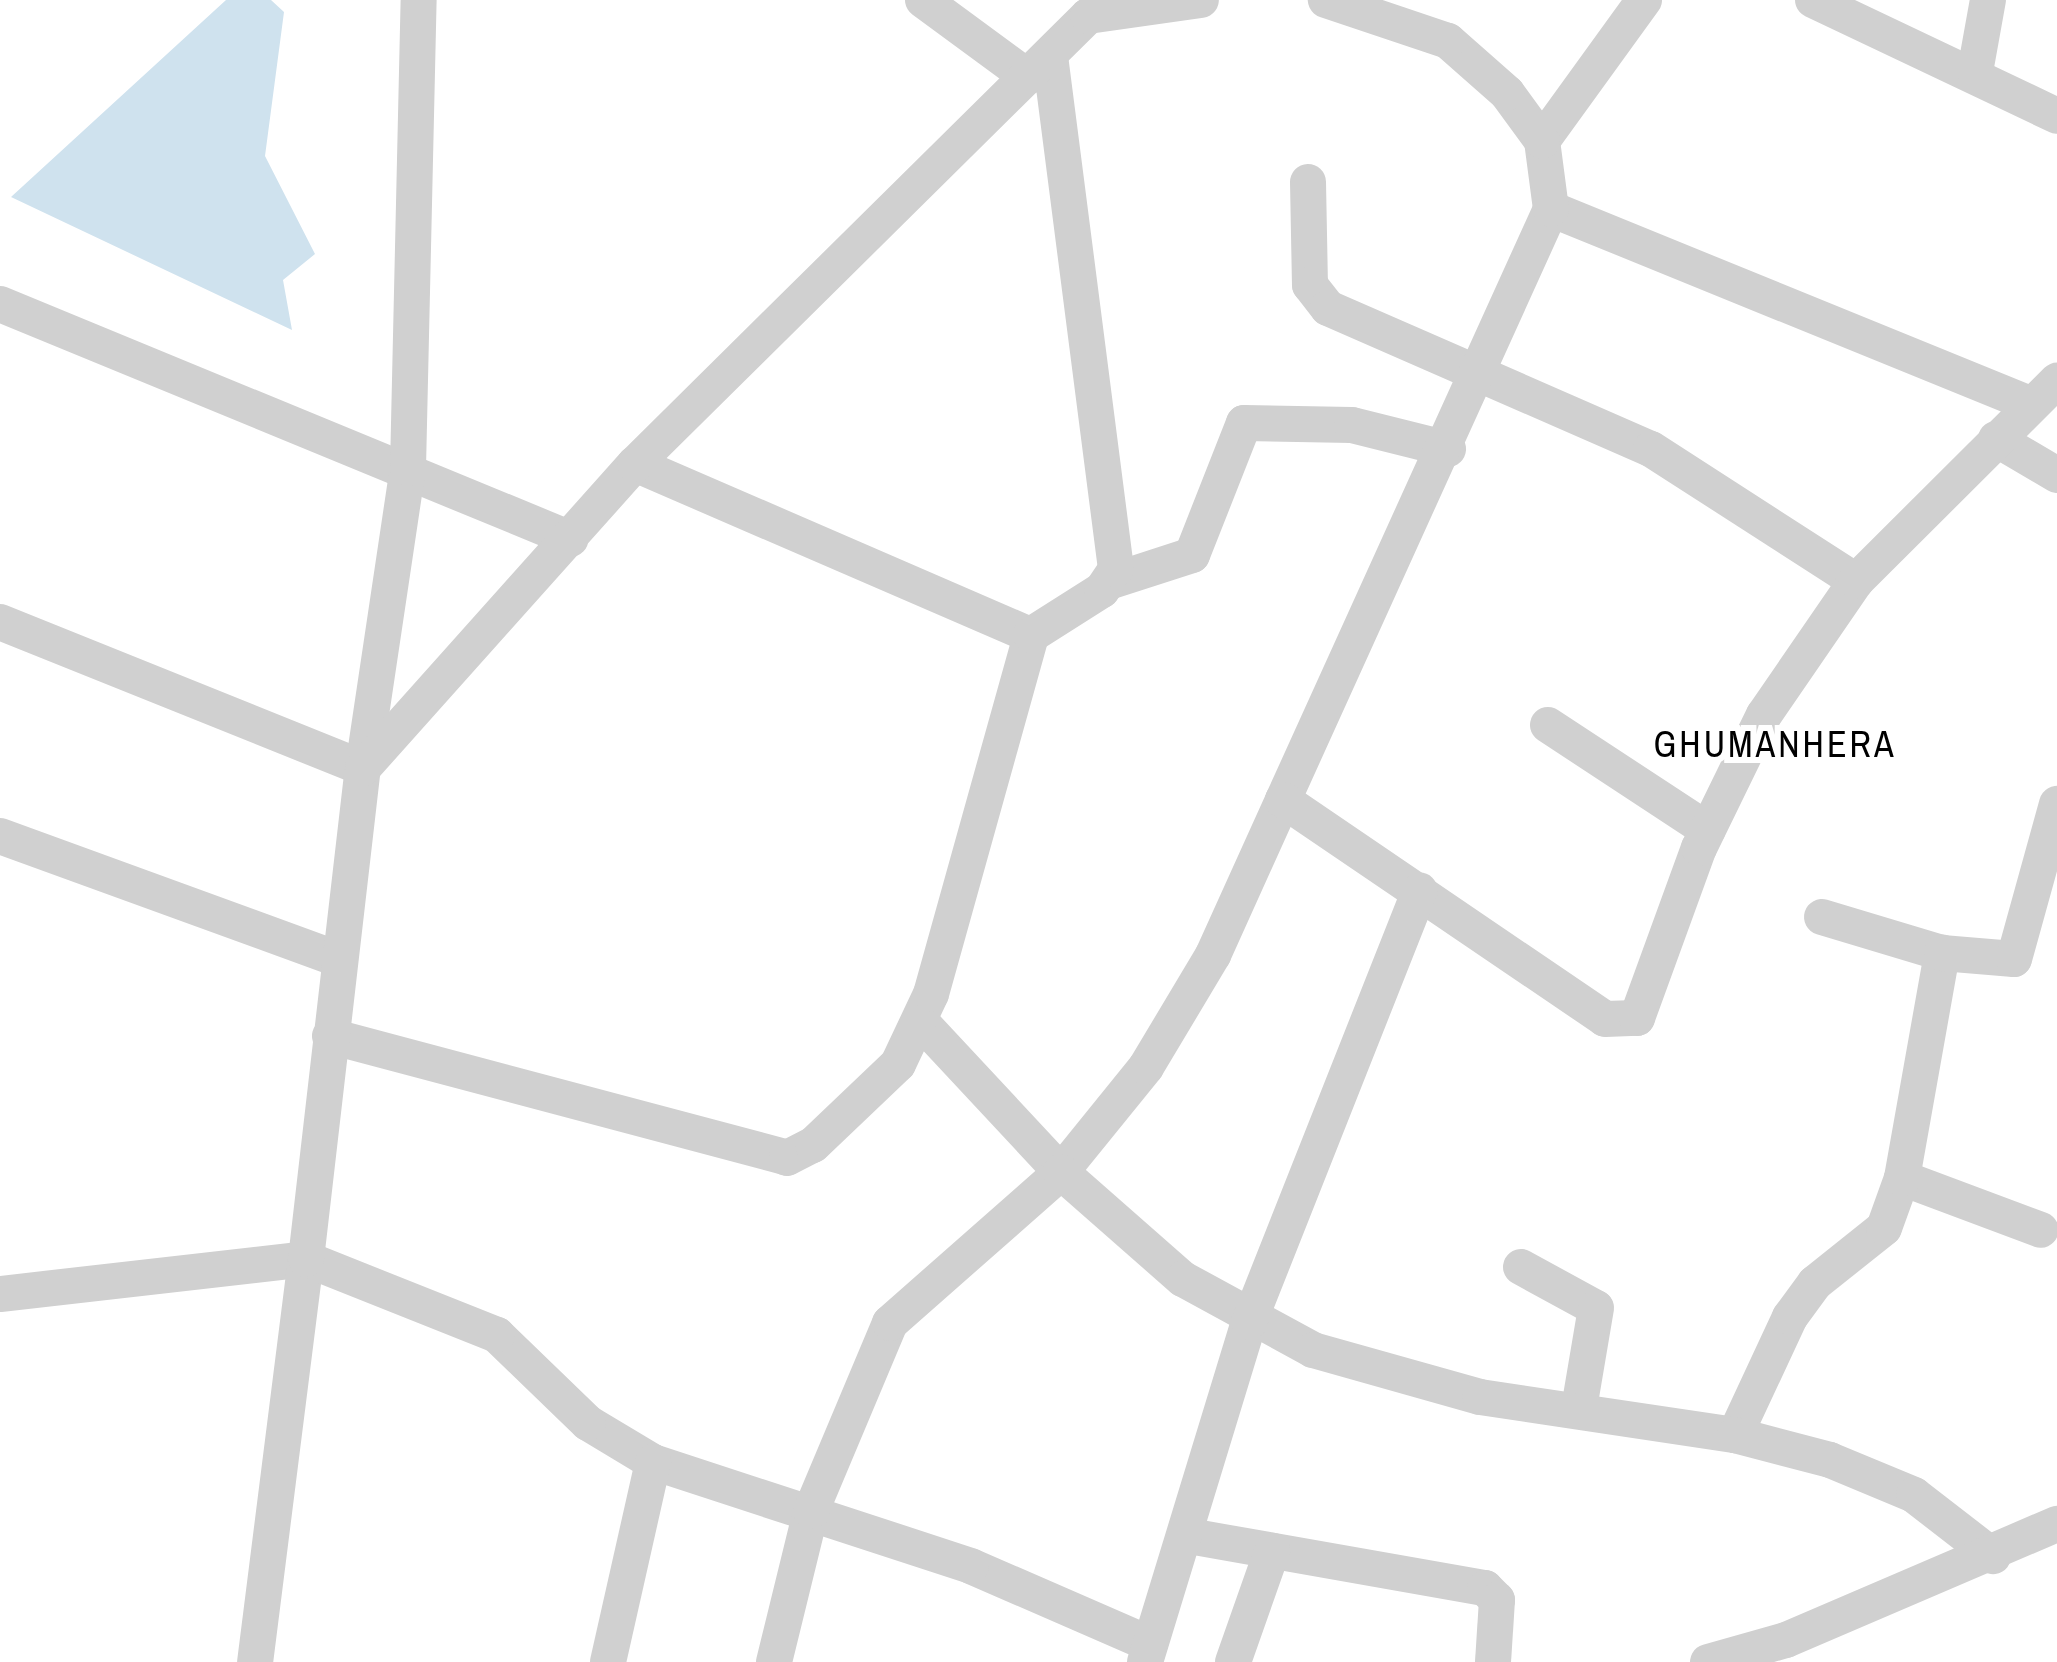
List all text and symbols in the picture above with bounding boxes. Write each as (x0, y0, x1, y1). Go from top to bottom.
district label: GHUMANHERA (1653, 723, 1897, 767)

